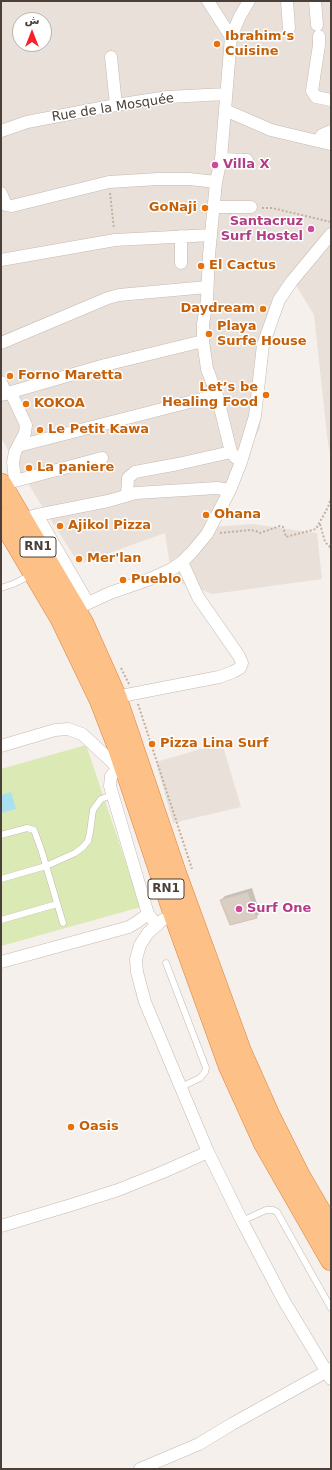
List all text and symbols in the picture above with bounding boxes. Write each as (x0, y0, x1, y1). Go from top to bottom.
north arrow (12, 12, 52, 52)
text: ش (24, 14, 40, 27)
place label: Ibrahim‘s Cuisine (225, 29, 294, 60)
marker: Ibrahim‘s Cuisine (212, 39, 222, 49)
street label: Rue de la Mosquée (51, 91, 175, 125)
place label: Villa X (223, 157, 270, 173)
marker: Villa X (210, 160, 220, 170)
place label: GoNaji (149, 200, 197, 216)
marker: GoNaji (200, 203, 210, 213)
place label: Santacruz Surf Hostel (221, 214, 303, 245)
marker: Santacruz Surf Hostel (306, 224, 316, 234)
place label: El Cactus (209, 258, 276, 274)
marker: El Cactus (196, 261, 206, 271)
place label: Daydream (181, 301, 255, 317)
marker: Daydream (258, 304, 268, 314)
place label: Playa Surfe House (217, 319, 307, 350)
marker: Playa Surfe House (204, 329, 214, 339)
place label: Forno Maretta (18, 368, 123, 384)
marker: Forno Maretta (5, 371, 15, 381)
place label: Let’s be Healing Food (162, 380, 258, 411)
marker: Let’s be Healing Food (261, 390, 271, 400)
place label: KOKOA (34, 396, 85, 412)
marker: KOKOA (21, 399, 31, 409)
place label: Le Petit Kawa (48, 422, 149, 438)
marker: Le Petit Kawa (35, 425, 45, 435)
place label: La paniere (37, 460, 114, 476)
marker: La paniere (24, 463, 34, 473)
place label: Ohana (214, 507, 261, 523)
marker: Ohana (201, 510, 211, 520)
place label: Ajikol Pizza (68, 518, 151, 534)
marker: Ajikol Pizza (55, 521, 65, 531)
road number: RN1 (20, 537, 56, 557)
place label: Mer'lan (87, 551, 142, 567)
marker: Mer'lan (74, 554, 84, 564)
place label: Pueblo (131, 572, 181, 588)
marker: Pueblo (118, 575, 128, 585)
place label: Pizza Lina Surf (160, 736, 268, 752)
marker: Pizza Lina Surf (147, 739, 157, 749)
road number: RN1 (148, 879, 184, 899)
place label: Surf One (247, 901, 311, 917)
marker: Surf One (234, 904, 244, 914)
place label: Oasis (79, 1119, 119, 1135)
marker: Oasis (66, 1122, 76, 1132)

